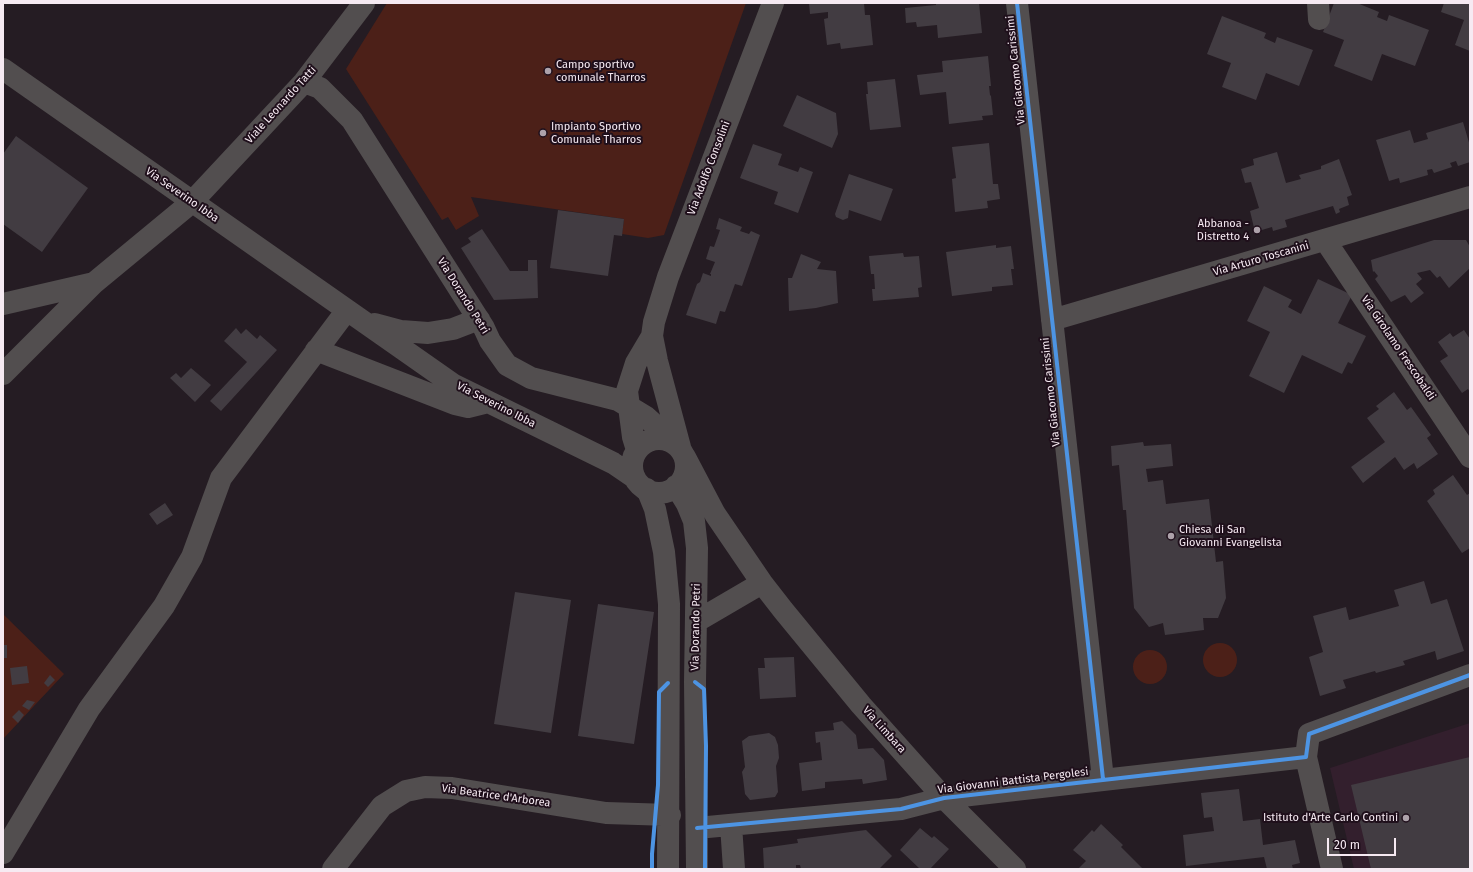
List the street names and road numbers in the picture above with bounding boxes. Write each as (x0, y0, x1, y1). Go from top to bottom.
street label: Via Giacomo Carissimi (1004, 15, 1028, 125)
street label: Viale Leonardo Tatti (243, 64, 319, 146)
street label: Via Adolfo Consolini (685, 119, 733, 217)
street label: Via Severino Ibba (143, 165, 221, 225)
street label: Via Arturo Toscanini (1212, 239, 1310, 279)
street label: Via Dorando Petri (434, 256, 492, 336)
street label: Via Girolamo Frescobaldi (1358, 293, 1438, 403)
street label: Via Giacomo Carissimi (1039, 337, 1063, 447)
street label: Via Severino Ibba (454, 379, 538, 431)
street label: Via Dorando Petri (689, 583, 703, 671)
street label: Via Limbara (860, 704, 908, 756)
street label: Via Giovanni Battista Pergolesi (937, 765, 1089, 797)
street label: Via Beatrice d'Arborea (441, 782, 551, 810)

